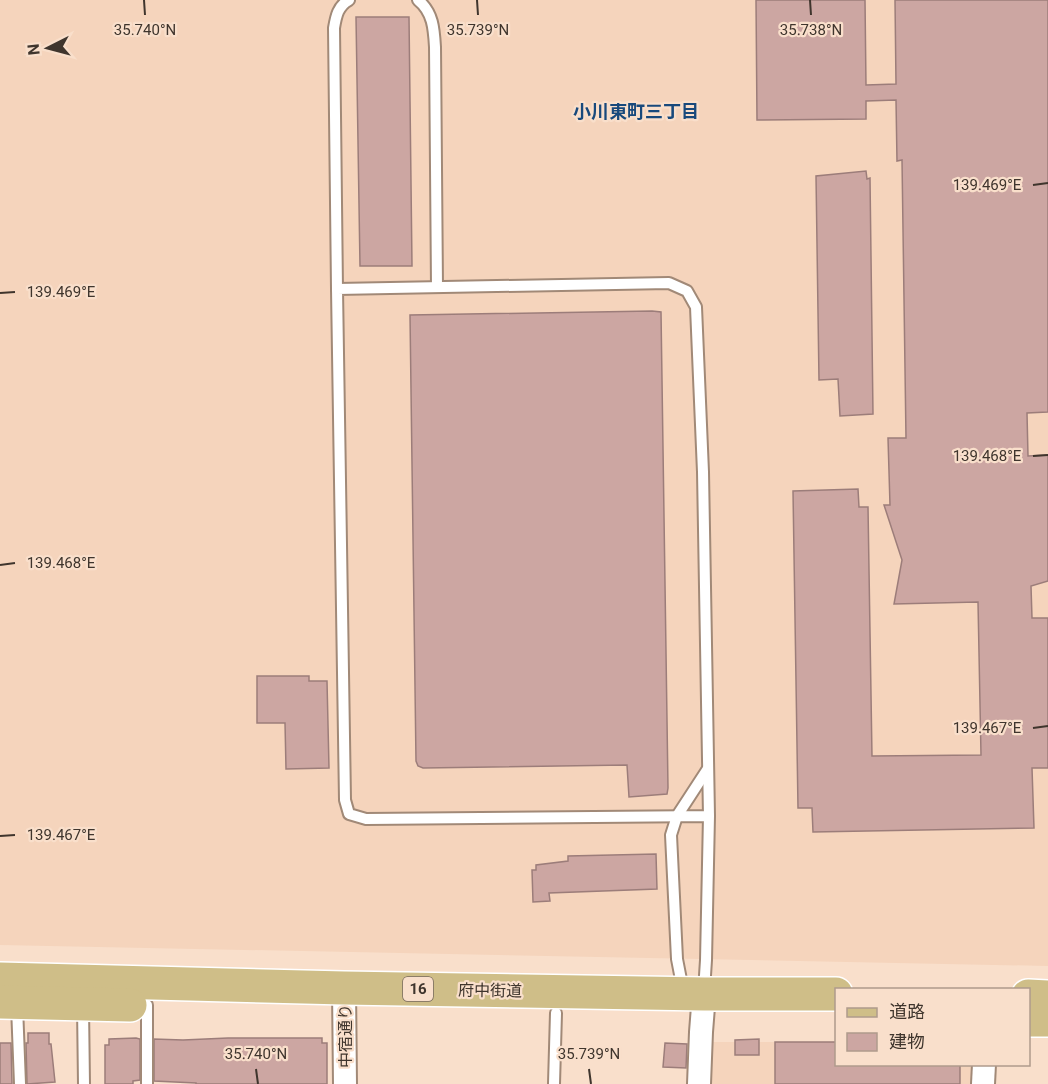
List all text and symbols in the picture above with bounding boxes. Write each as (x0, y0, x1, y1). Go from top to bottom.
north arrow (18, 18, 78, 78)
text: 35.740°N (114, 21, 176, 39)
text: 35.739°N (447, 21, 509, 39)
text: 35.738°N (780, 21, 842, 39)
text: N (24, 43, 44, 56)
district label: 小川東町三丁目 (573, 101, 699, 122)
text: 139.469°E (953, 176, 1022, 194)
text: 139.469°E (27, 283, 96, 301)
text: 139.468°E (953, 447, 1022, 465)
text: 139.468°E (27, 554, 96, 572)
text: 139.467°E (953, 719, 1022, 737)
text: 139.467°E (27, 826, 96, 844)
road number: 16 (403, 977, 433, 1001)
street label: 府中街道 (458, 980, 522, 1001)
legend (835, 988, 1030, 1066)
text: 道路 (889, 1001, 925, 1022)
street label: 中宿通り (336, 1004, 355, 1068)
text: 建物 (889, 1031, 925, 1052)
text: 35.740°N (225, 1045, 287, 1063)
text: 35.739°N (558, 1045, 620, 1063)

